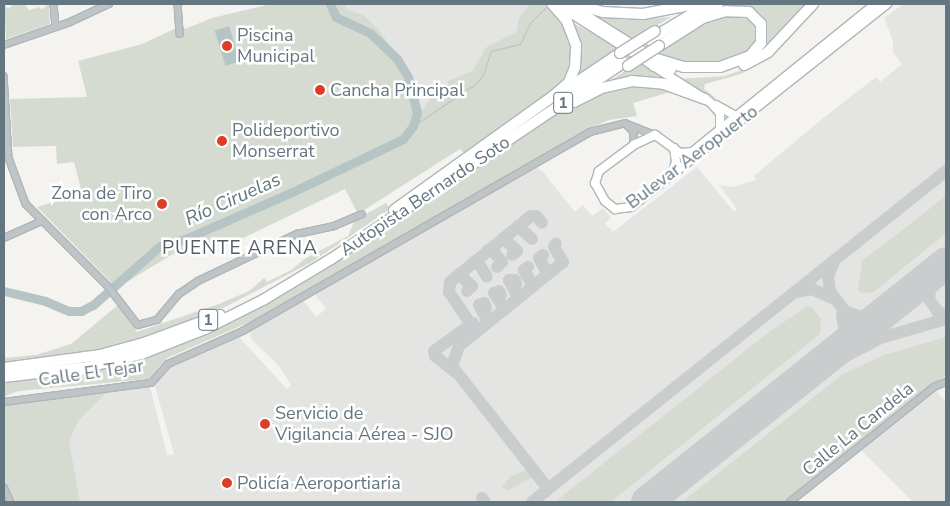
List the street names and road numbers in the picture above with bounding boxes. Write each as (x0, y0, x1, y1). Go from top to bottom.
road number: 1 (553, 90, 573, 116)
street label: Bulevar Aeropuerto (622, 101, 762, 213)
street label: Autopista Bernardo Soto (336, 131, 514, 261)
road number: 1 (198, 306, 218, 334)
street label: Calle El Tejar (37, 355, 145, 391)
street label: Calle La Candela (798, 378, 918, 480)

